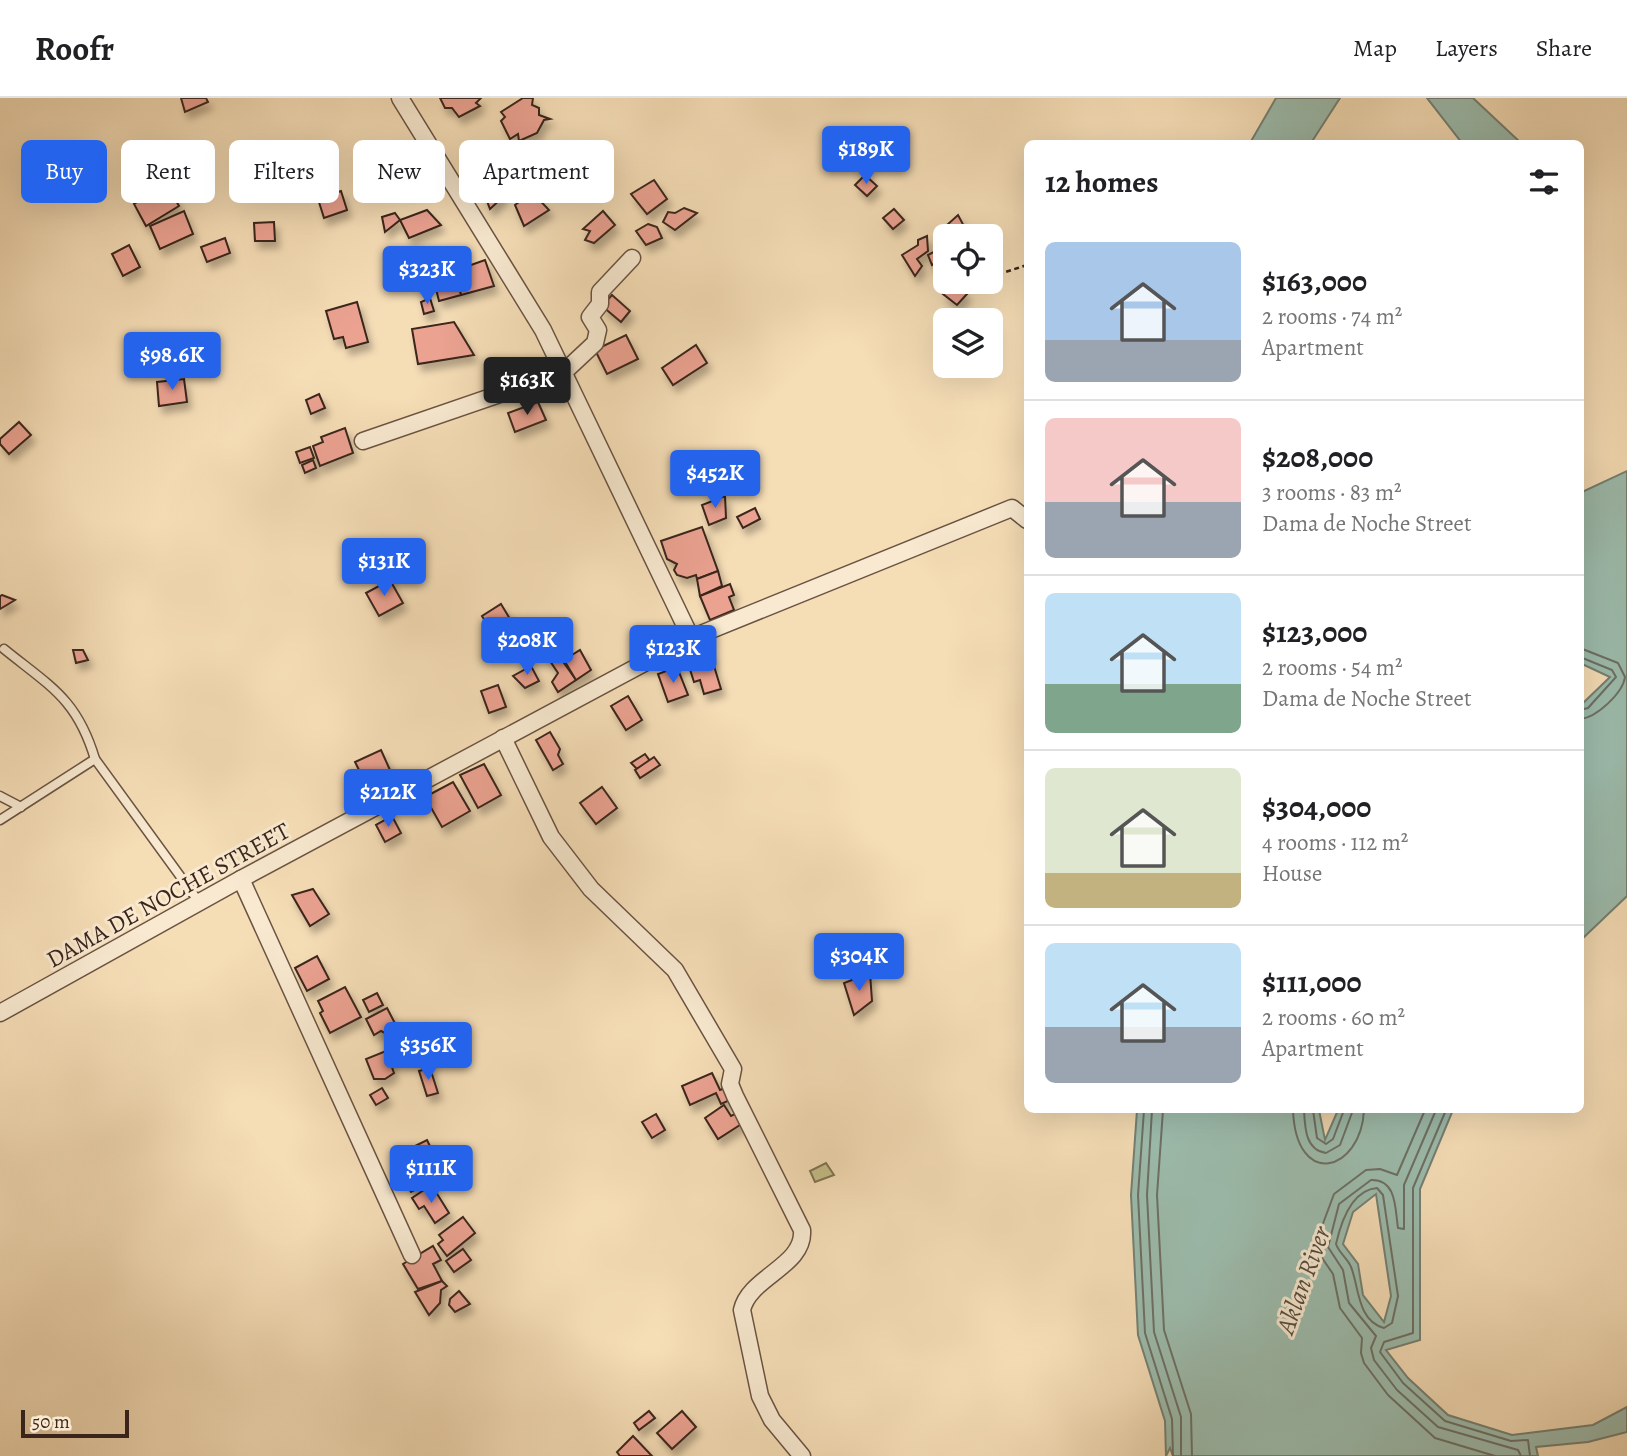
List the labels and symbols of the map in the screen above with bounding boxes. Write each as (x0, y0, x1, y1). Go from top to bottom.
pin: $189K (817, 126, 915, 186)
pin: $323K (378, 246, 476, 306)
pin: $98.6K (115, 332, 229, 392)
pin: $163K (478, 358, 576, 417)
pin: $452K (666, 450, 764, 510)
pin: $131K (335, 538, 433, 598)
pin: $208K (478, 618, 576, 677)
pin: $123K (624, 626, 722, 685)
pin: $212K (339, 770, 437, 829)
street label: DAMA DE NOCHE STREET (41, 815, 295, 975)
pin: $304K (810, 934, 908, 993)
pin: $356K (379, 1023, 477, 1082)
pin: $111K (382, 1146, 480, 1205)
water label: Aklan River (1267, 1221, 1339, 1341)
scale bar (21, 1407, 130, 1439)

